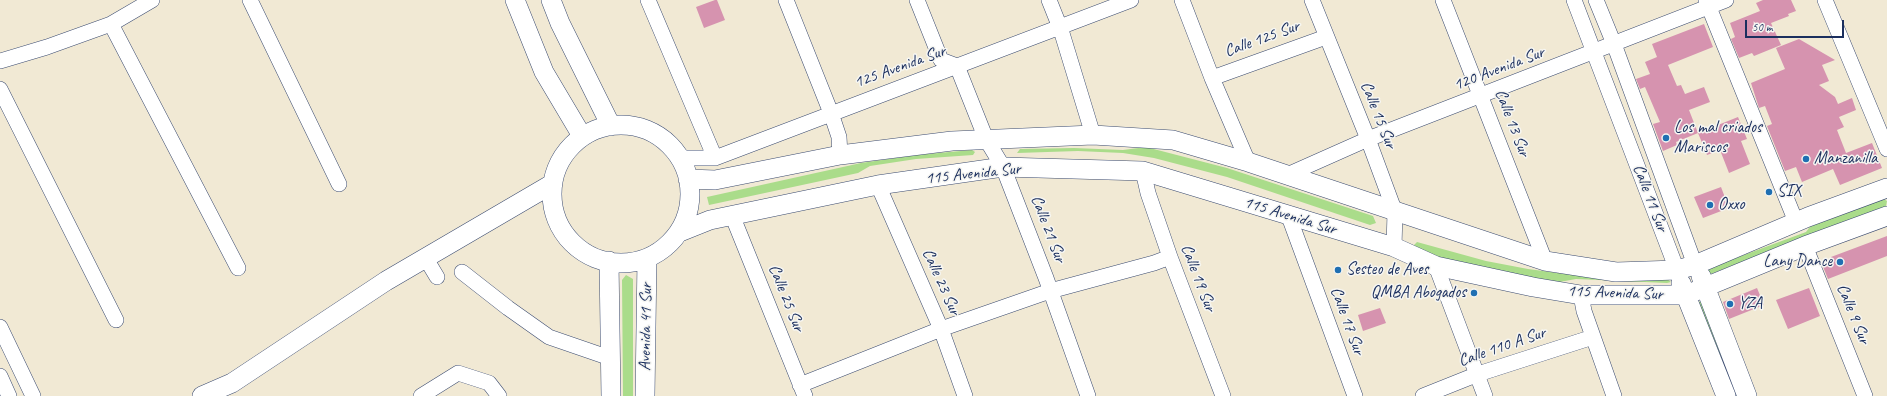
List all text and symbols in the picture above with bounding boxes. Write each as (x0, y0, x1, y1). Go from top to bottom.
scale bar (1747, 12, 1846, 38)
street label: Calle 125 Sur (1222, 16, 1302, 62)
text: 50 m (1752, 19, 1772, 35)
street label: 125 Avenida Sur (852, 41, 948, 93)
street label: 120 Avenida Sur (1451, 42, 1547, 96)
street label: Calle 15 Sur (1355, 78, 1401, 152)
street label: Calle 13 Sur (1490, 86, 1534, 160)
place label: Los mal criados Mariscos (1674, 118, 1762, 158)
marker: Los mal criados Mariscos (1661, 133, 1671, 143)
place label: Manzanilla (1814, 149, 1877, 169)
marker: Manzanilla (1801, 154, 1811, 164)
street label: 115 Avenida Sur (924, 159, 1022, 189)
street label: Calle 11 Sur (1628, 161, 1672, 235)
place label: SIX (1777, 182, 1801, 202)
marker: SIX (1764, 187, 1774, 197)
street label: Calle 21 Sur (1026, 192, 1070, 266)
street label: 115 Avenida Sur (1241, 192, 1339, 240)
place label: Oxxo (1718, 195, 1745, 215)
marker: Oxxo (1705, 200, 1715, 210)
street label: Calle 19 Sur (1176, 241, 1220, 315)
street label: Calle 23 Sur (917, 246, 965, 318)
place label: Lany Dance (1763, 252, 1832, 272)
marker: Lany Dance (1835, 257, 1845, 267)
place label: Sesteo de Aves (1346, 260, 1428, 280)
street label: Calle 25 Sur (763, 261, 809, 335)
marker: Sesteo de Aves (1333, 265, 1343, 275)
street label: 115 Avenida Sur (1567, 281, 1663, 305)
street label: Calle 9 Sur (1832, 281, 1874, 347)
street label: Avenida 41 Sur (635, 283, 657, 371)
place label: QMBA Abogados (1371, 283, 1466, 303)
street label: Calle 17 Sur (1325, 284, 1369, 358)
marker: QMBA Abogados (1469, 288, 1479, 298)
place label: YZA (1738, 294, 1762, 314)
marker: YZA (1725, 299, 1735, 309)
street label: Calle 110 A Sur (1456, 323, 1548, 371)

